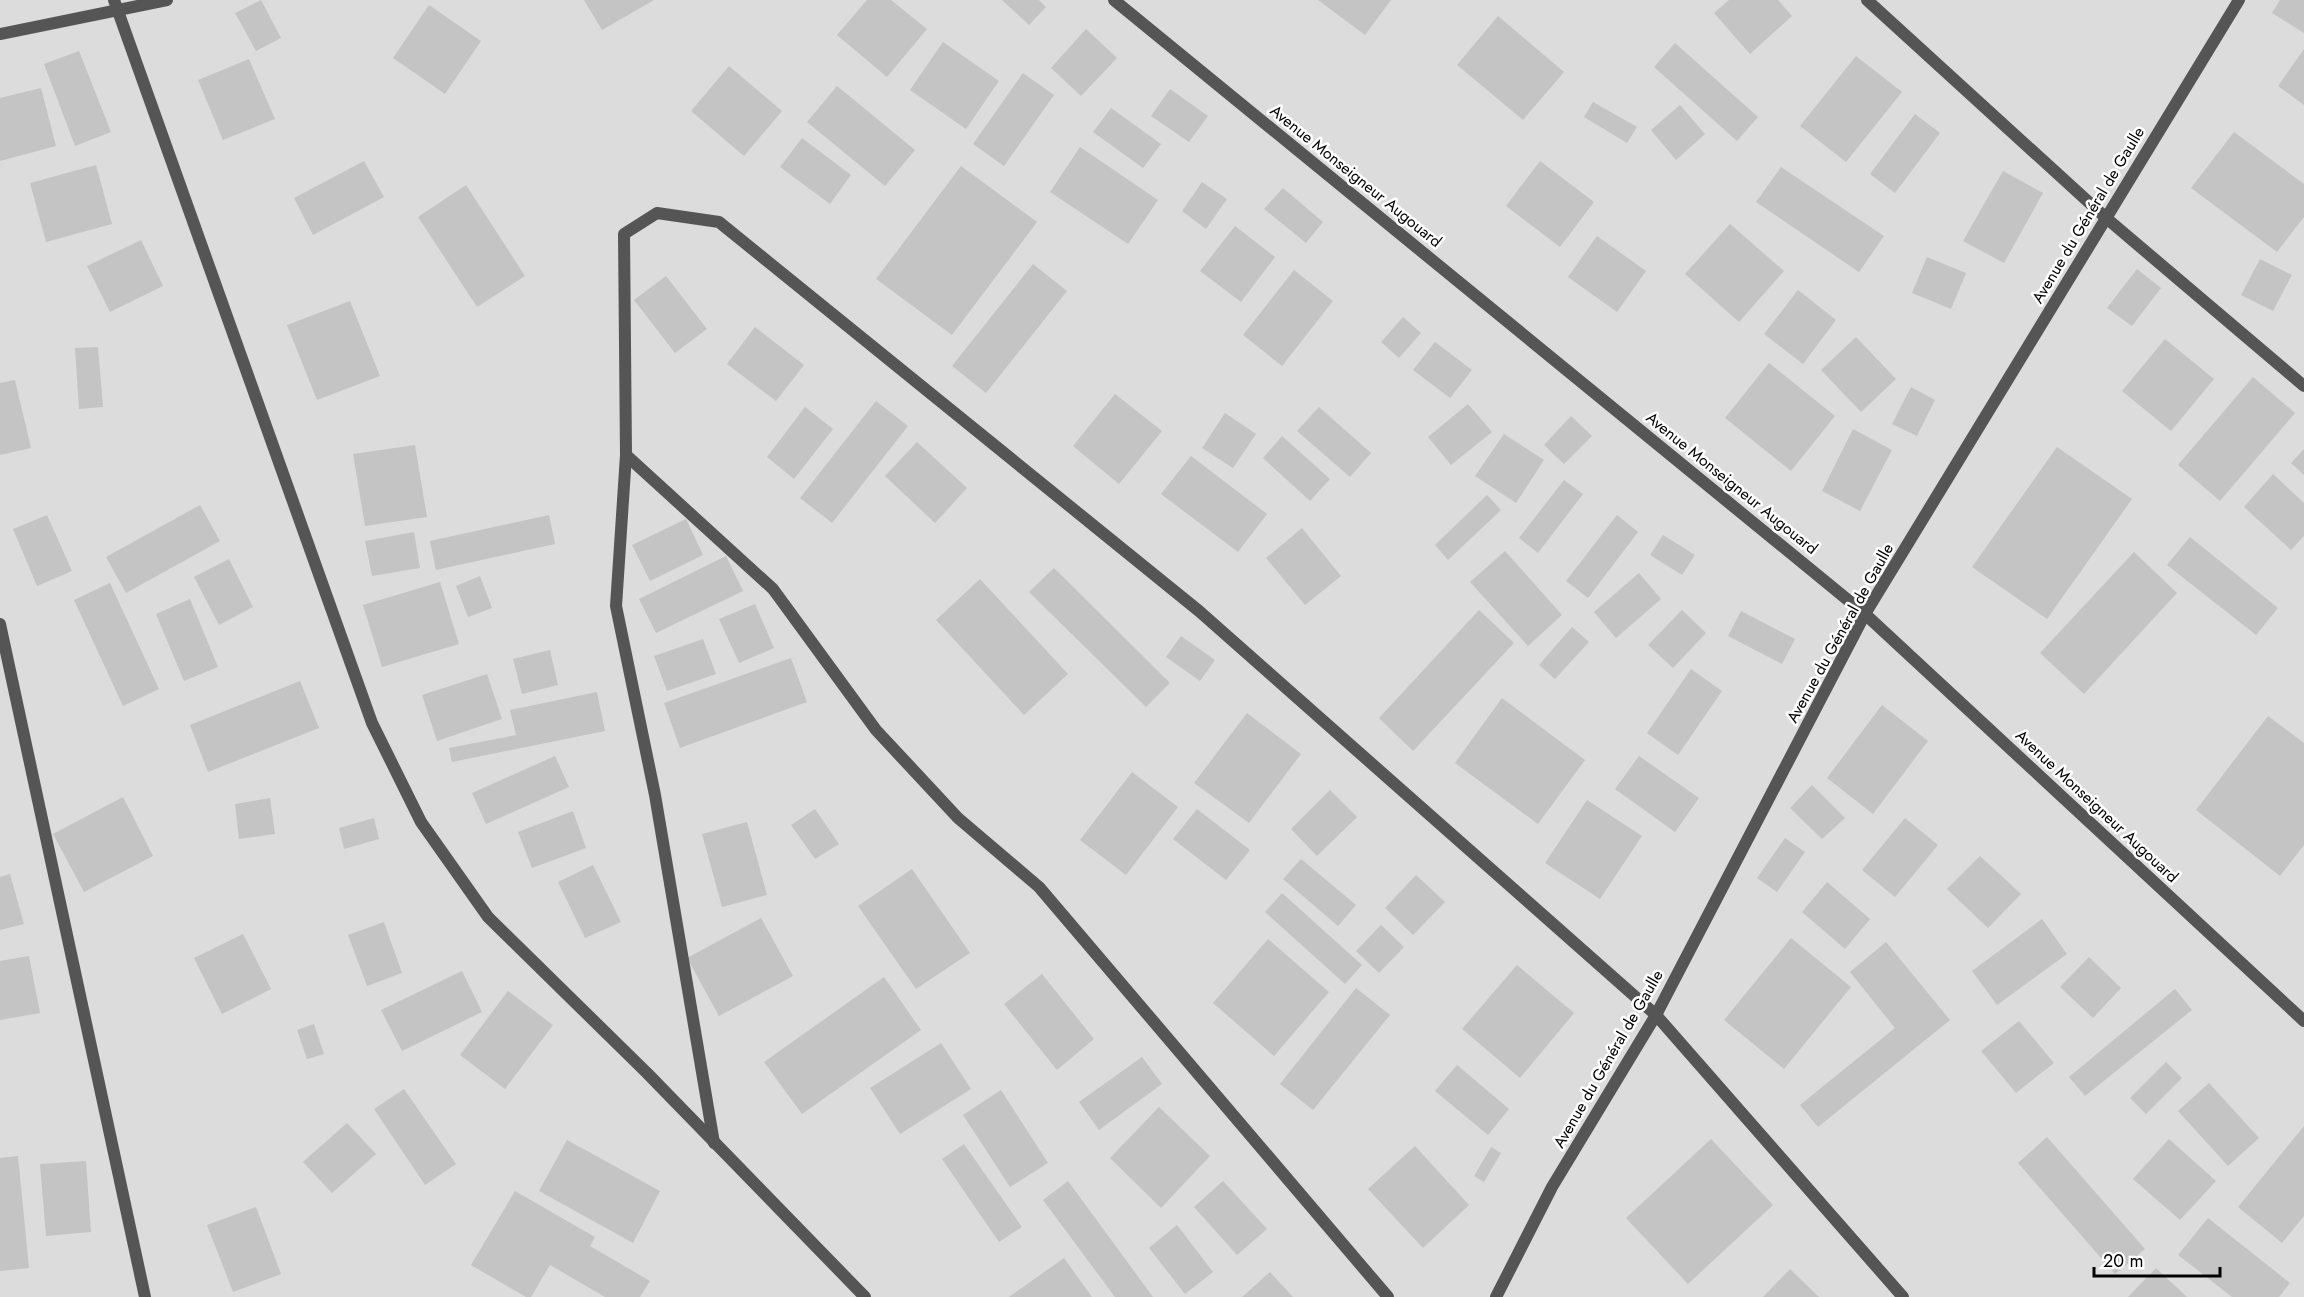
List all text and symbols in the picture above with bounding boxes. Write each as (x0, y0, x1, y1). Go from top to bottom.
street label: Avenue Monseigneur Augouard (1265, 99, 1447, 253)
street label: Avenue du Général de Gaulle (2026, 122, 2150, 308)
street label: Avenue Monseigneur Augouard (1641, 406, 1823, 560)
street label: Avenue du Général de Gaulle (1781, 539, 1899, 727)
street label: Avenue Monseigneur Augouard (2010, 724, 2184, 888)
street label: Avenue du Général de Gaulle (1547, 966, 1669, 1152)
scale bar (2094, 1240, 2220, 1278)
text: 20 m (2103, 1248, 2143, 1274)

